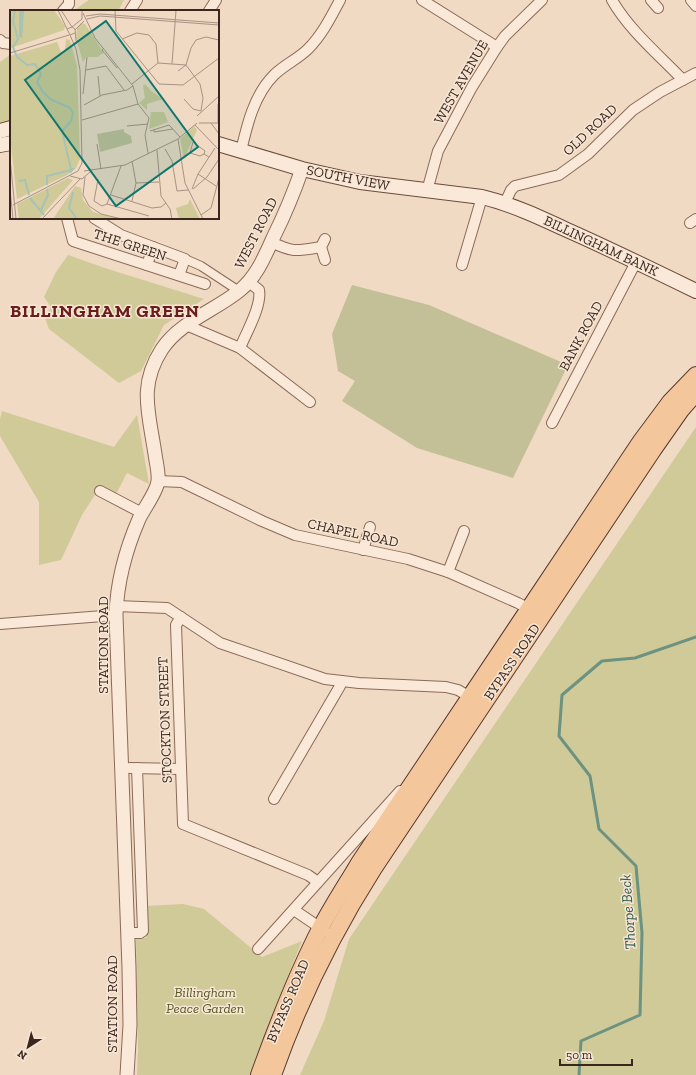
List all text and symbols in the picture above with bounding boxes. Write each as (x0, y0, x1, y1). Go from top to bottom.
inset map (10, 10, 219, 219)
street label: WEST AVENUE (430, 37, 492, 127)
street label: OLD ROAD (559, 101, 621, 159)
street label: SOUTH VIEW (305, 162, 391, 194)
street label: WEST ROAD (231, 194, 281, 271)
street label: BILLINGHAM BANK (541, 212, 661, 280)
street label: THE GREEN (91, 225, 169, 265)
street label: BANK ROAD (555, 298, 607, 374)
district label: BILLINGHAM GREEN (10, 300, 200, 322)
street label: CHAPEL ROAD (306, 515, 400, 551)
street label: STATION ROAD (95, 596, 112, 694)
street label: BYPASS ROAD (480, 620, 544, 703)
street label: STOCKTON STREET (154, 656, 176, 783)
water label: Thorpe Beck (616, 874, 640, 950)
street label: STATION ROAD (104, 955, 121, 1053)
street label: BYPASS ROAD (263, 957, 313, 1045)
park label: Billingham Peace Garden (166, 984, 244, 1017)
north arrow (8, 1027, 48, 1067)
scale bar (560, 1041, 632, 1067)
text: N (15, 1047, 30, 1062)
text: 50 m (566, 1048, 593, 1062)

